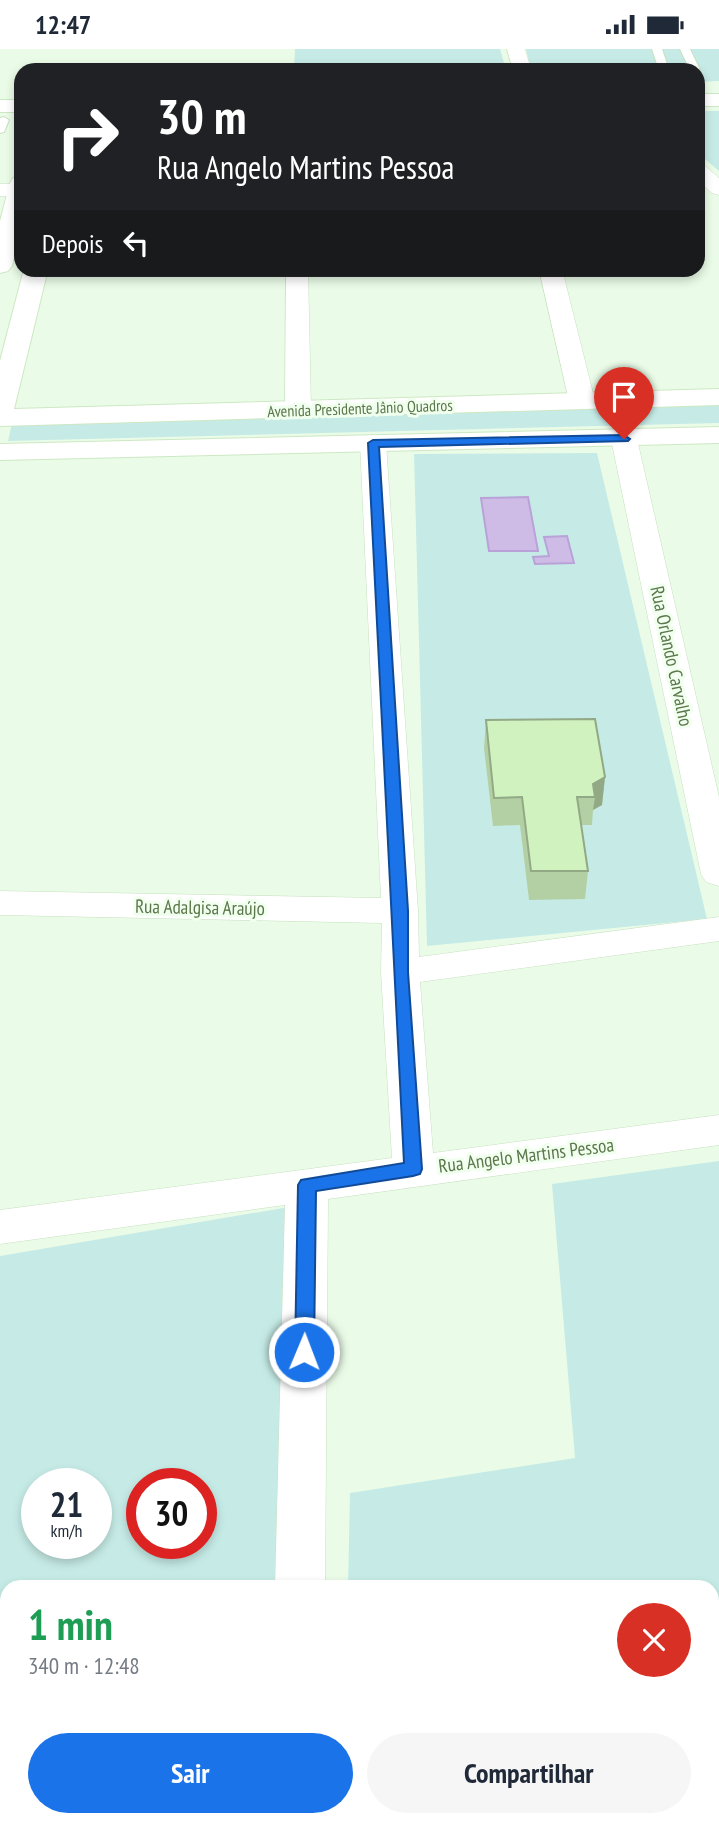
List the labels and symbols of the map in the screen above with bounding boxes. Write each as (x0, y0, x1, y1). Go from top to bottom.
pin (594, 367, 654, 439)
street label: Avenida Presidente Jânio Quadros (267, 395, 453, 421)
street label: Rua Orlando Carvalho (645, 584, 699, 728)
street label: Rua Adalgisa Araújo (135, 894, 265, 920)
street label: Rua Angelo Martins Pessoa (437, 1132, 615, 1178)
position arrow (267, 1315, 341, 1389)
speed limit sign: 30 (126, 1468, 217, 1559)

